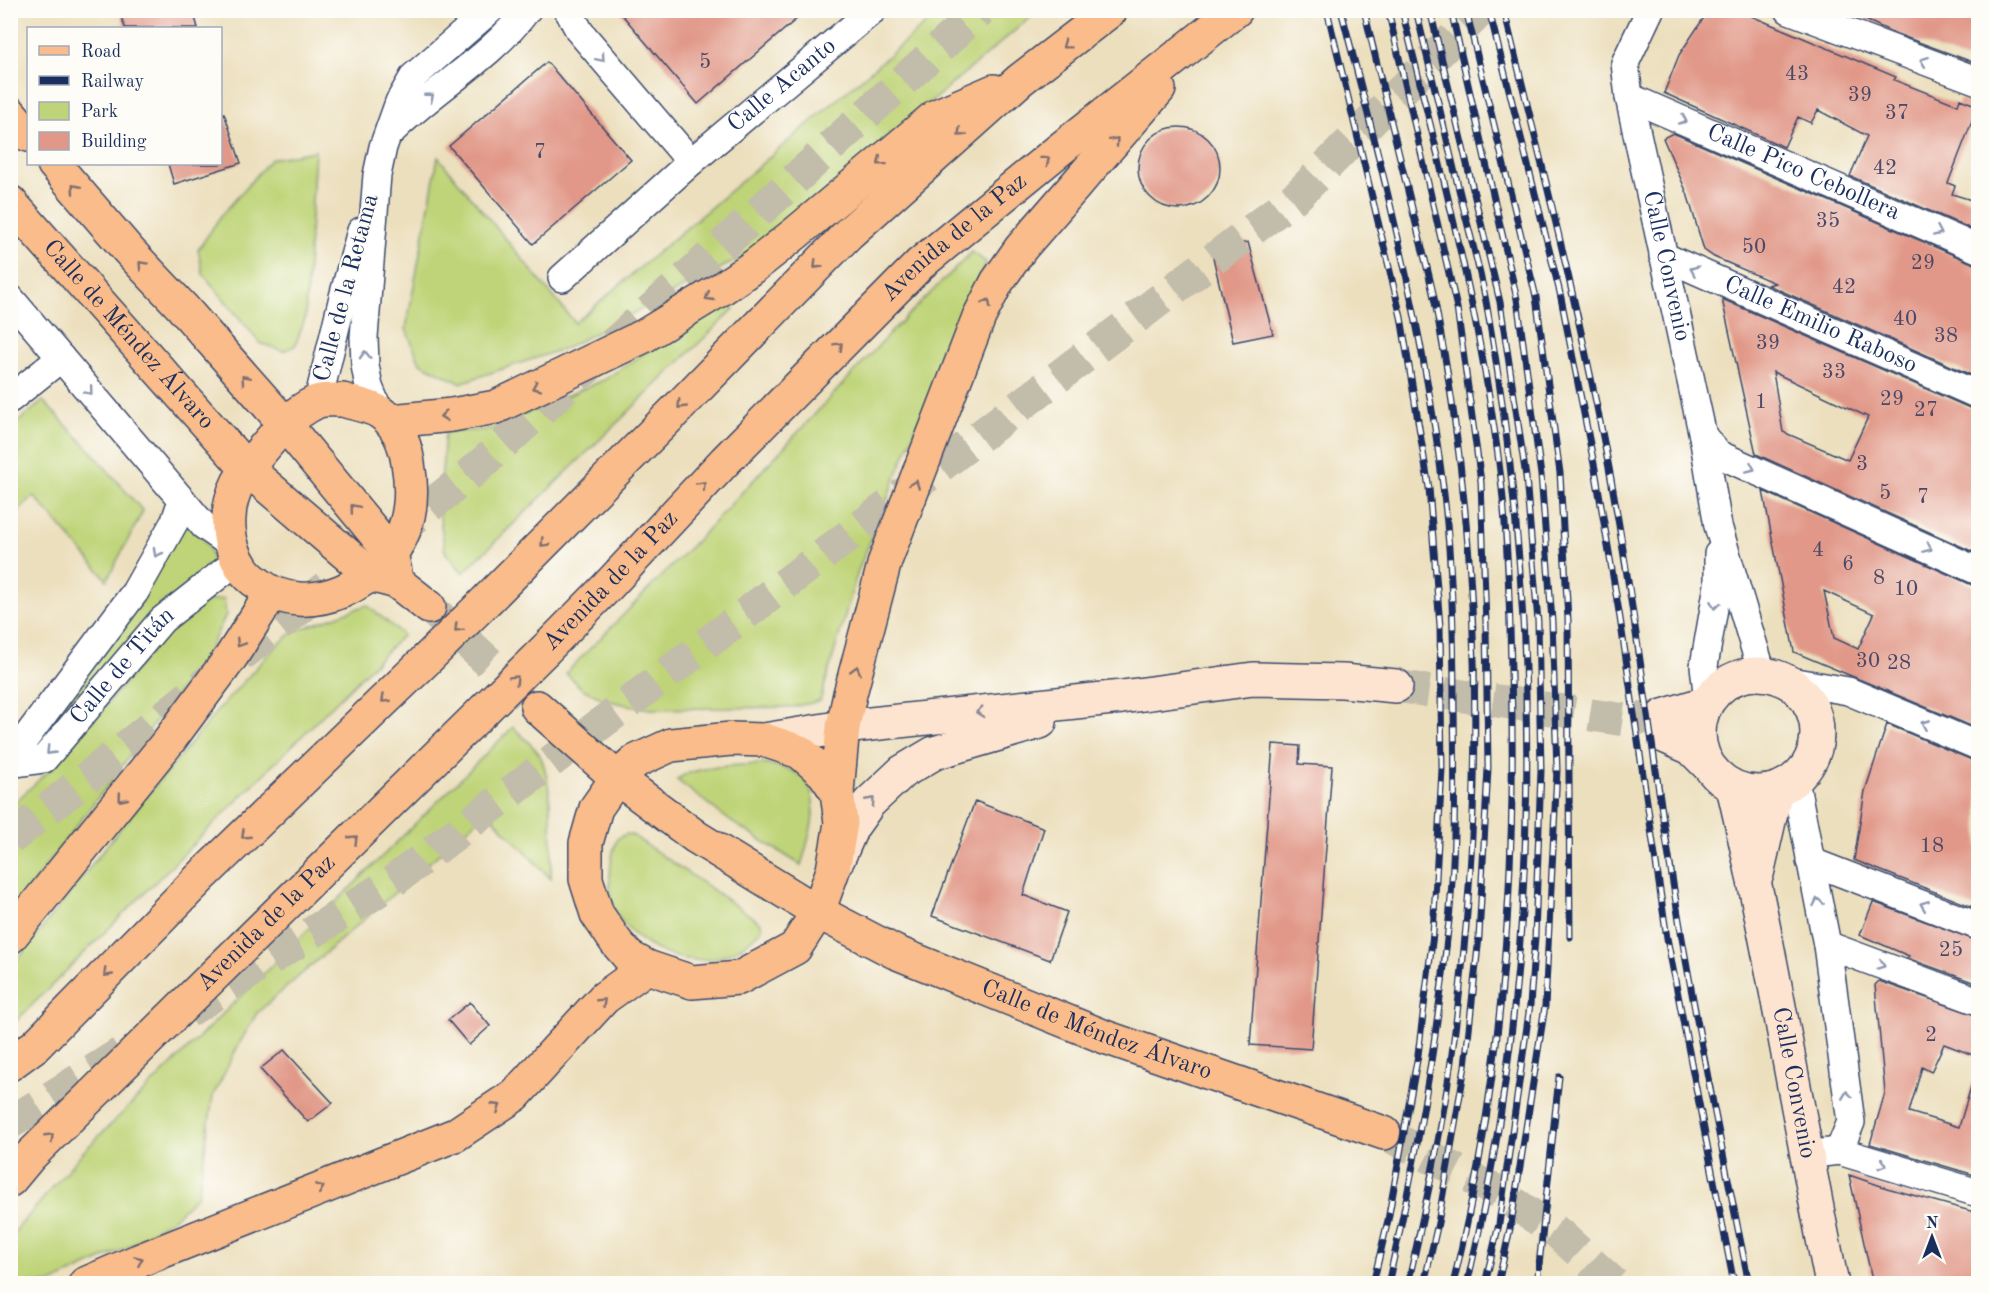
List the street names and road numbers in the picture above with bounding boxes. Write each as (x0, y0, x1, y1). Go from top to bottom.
street label: Calle Acanto (724, 34, 841, 137)
street label: Calle Pico Cebollera (1703, 120, 1903, 225)
street label: Avenida de la Paz (877, 169, 1032, 307)
street label: Calle Convenio (1638, 189, 1694, 344)
street label: Calle de la Retama (310, 191, 384, 385)
street label: Calle de Méndez Álvaro (38, 236, 218, 434)
street label: Calle Emilio Raboso (1720, 272, 1920, 378)
street label: Avenida de la Paz (539, 507, 683, 656)
street label: Calle de Titán (66, 603, 179, 730)
street label: Avenida de la Paz (193, 851, 340, 996)
street label: Calle de Méndez Álvaro (978, 976, 1215, 1085)
street label: Calle Convenio (1767, 1005, 1819, 1161)

